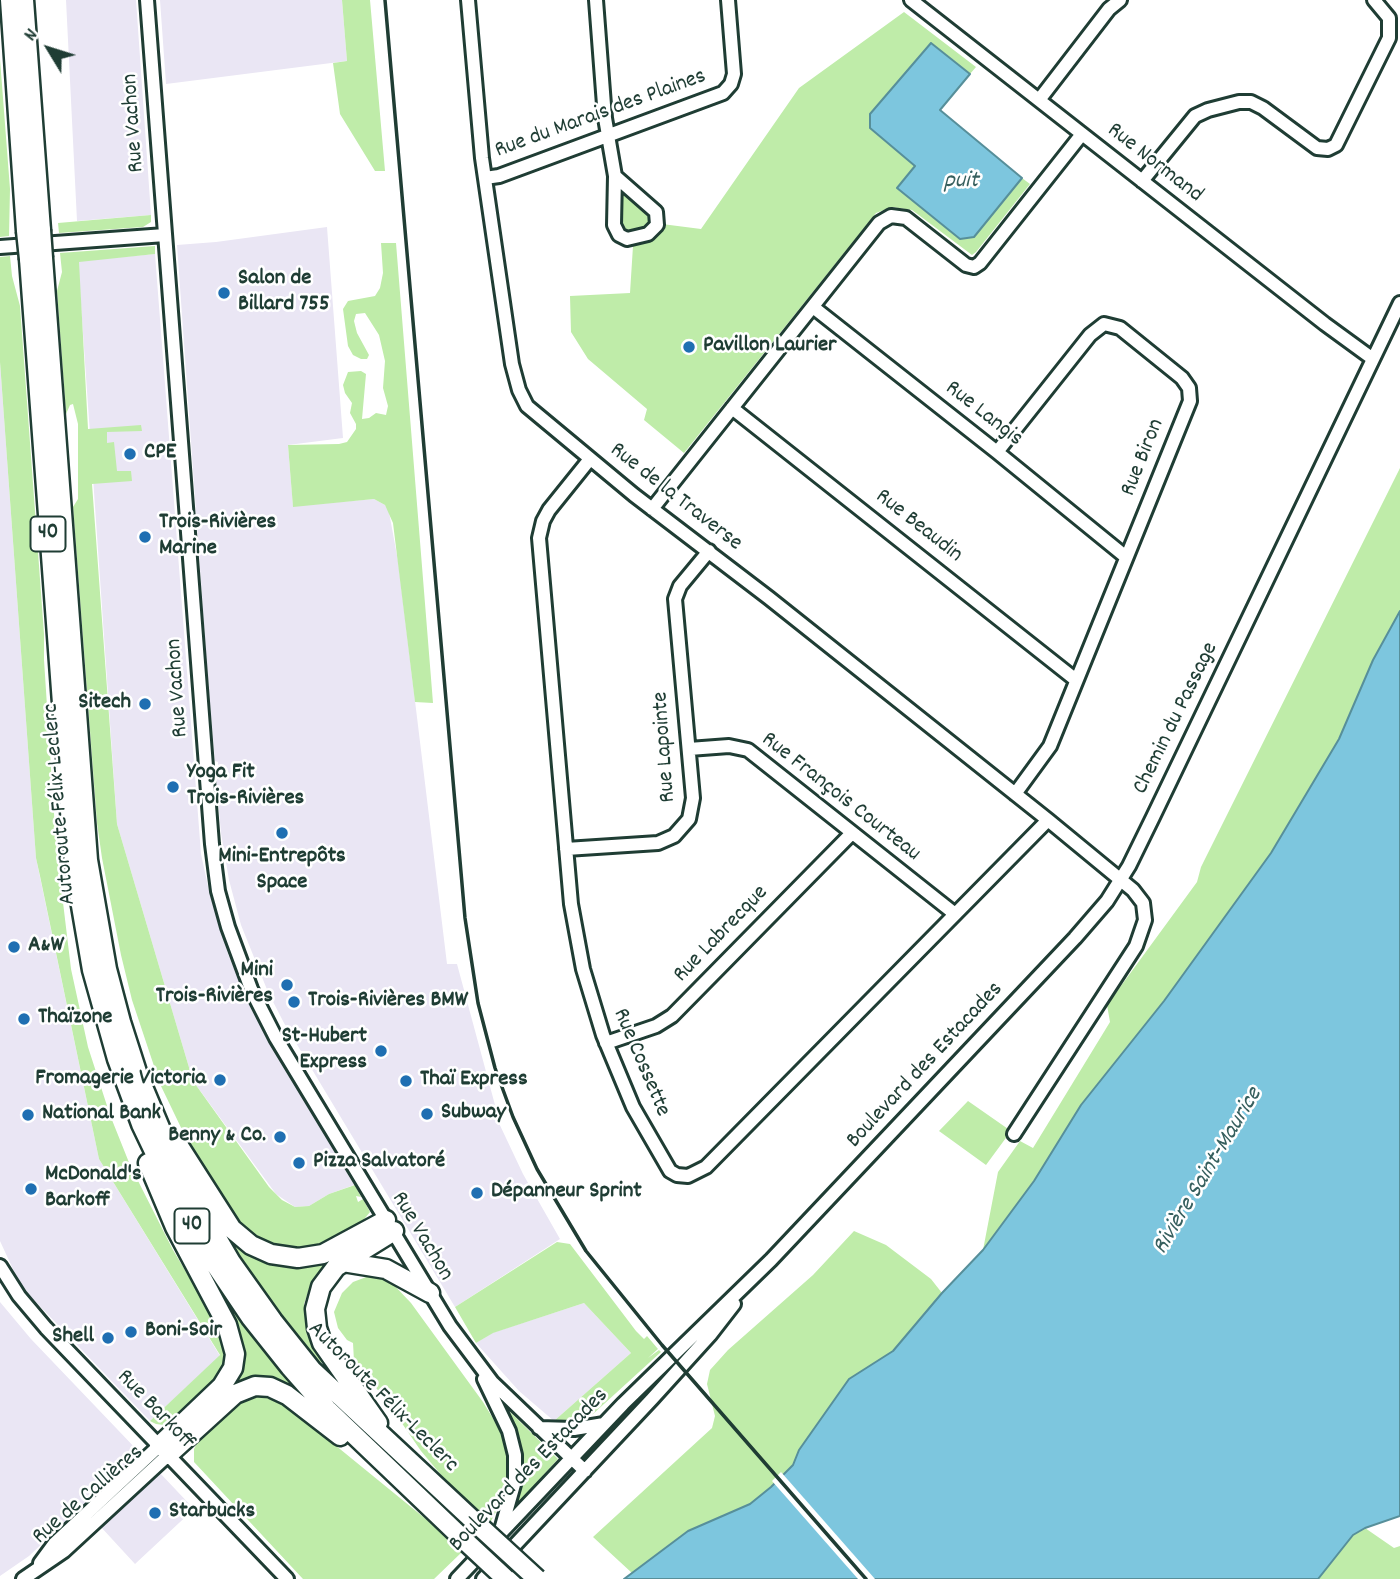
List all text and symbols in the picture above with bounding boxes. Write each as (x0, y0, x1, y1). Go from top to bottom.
north arrow (14, 14, 84, 84)
text: N (19, 24, 46, 48)
street label: Rue du Marais des Plaines (492, 64, 710, 166)
street label: Rue Vachon (118, 73, 152, 173)
street label: Rue Normand (1100, 118, 1208, 210)
water label: puit (944, 169, 978, 197)
place label: Salon de Billard 755 (238, 266, 330, 320)
marker: Salon de Billard 755 (216, 285, 232, 301)
place label: Pavillon Laurier (703, 333, 837, 361)
marker: Pavillon Laurier (681, 339, 697, 355)
street label: Rue Langis (939, 376, 1027, 454)
street label: Rue Biron (1116, 415, 1172, 501)
street label: Rue de la Traverse (603, 438, 747, 558)
place label: CPE (144, 440, 176, 468)
marker: CPE (122, 446, 138, 462)
street label: Rue Beaudin (869, 484, 967, 570)
place label: Trois-Rivières Marine (159, 510, 276, 564)
road number: 40 (30, 516, 66, 552)
marker: Trois-Rivières Marine (137, 529, 153, 545)
street label: Rue Vachon (162, 638, 196, 738)
street label: Chemin du Passage (1128, 639, 1226, 799)
place label: Sitech (78, 690, 131, 718)
street label: Rue Lapointe (648, 691, 684, 803)
marker: Sitech (137, 696, 153, 712)
street label: Autoroute Félix-Leclerc (38, 702, 84, 906)
street label: Rue François Courteau (755, 727, 925, 869)
place label: Yoga Fit Trois-Rivières (187, 760, 304, 814)
marker: Yoga Fit Trois-Rivières (165, 779, 181, 795)
marker: Mini-Entrepôts Space (274, 825, 290, 841)
place label: Mini-Entrepôts Space (218, 844, 346, 898)
street label: Rue Labrecque (669, 881, 775, 989)
place label: A&W (28, 933, 64, 961)
marker: A&W (6, 939, 22, 955)
place label: Mini Trois-Rivières (156, 958, 273, 1012)
marker: Mini Trois-Rivières (279, 977, 295, 993)
street label: Boulevard des Estacades (842, 977, 1010, 1155)
place label: Trois-Rivières BMW (308, 988, 468, 1016)
marker: Trois-Rivières BMW (286, 994, 302, 1010)
place label: Thaïzone (38, 1005, 112, 1033)
street label: Rue Cossette (605, 1005, 675, 1121)
marker: Thaïzone (16, 1011, 32, 1027)
place label: St-Hubert Express (282, 1024, 367, 1078)
marker: St-Hubert Express (373, 1043, 389, 1059)
place label: Fromagerie Victoria (35, 1066, 206, 1094)
place label: Thaï Express (420, 1067, 528, 1095)
marker: Fromagerie Victoria (212, 1072, 228, 1088)
marker: Thaï Express (398, 1073, 414, 1089)
water label: Rivière Saint-Maurice (1148, 1083, 1270, 1261)
place label: Subway (441, 1100, 506, 1128)
place label: National Bank (42, 1101, 161, 1129)
marker: Subway (419, 1106, 435, 1122)
marker: National Bank (20, 1107, 36, 1123)
place label: Benny & Co. (168, 1123, 266, 1151)
marker: Benny & Co. (272, 1129, 288, 1145)
place label: Pizza Salvatoré (313, 1149, 445, 1177)
marker: Pizza Salvatoré (291, 1155, 307, 1171)
place label: McDonald's Barkoff (45, 1162, 142, 1216)
place label: Dépanneur Sprint (491, 1179, 642, 1207)
marker: McDonald's Barkoff (23, 1181, 39, 1197)
marker: Dépanneur Sprint (469, 1185, 485, 1201)
street label: Rue Vachon (384, 1187, 458, 1287)
road number: 40 (174, 1208, 210, 1244)
street label: Autoroute Félix-Leclerc (301, 1317, 463, 1479)
place label: Boni-Soir (145, 1318, 222, 1346)
place label: Shell (52, 1324, 94, 1352)
marker: Boni-Soir (123, 1324, 139, 1340)
marker: Shell (100, 1330, 116, 1346)
street label: Rue Barkoff (110, 1365, 200, 1457)
street label: Boulevard des Estacades (445, 1383, 615, 1559)
street label: Rue de Callières (28, 1440, 150, 1552)
place label: Starbucks (169, 1499, 255, 1527)
marker: Starbucks (147, 1505, 163, 1521)

